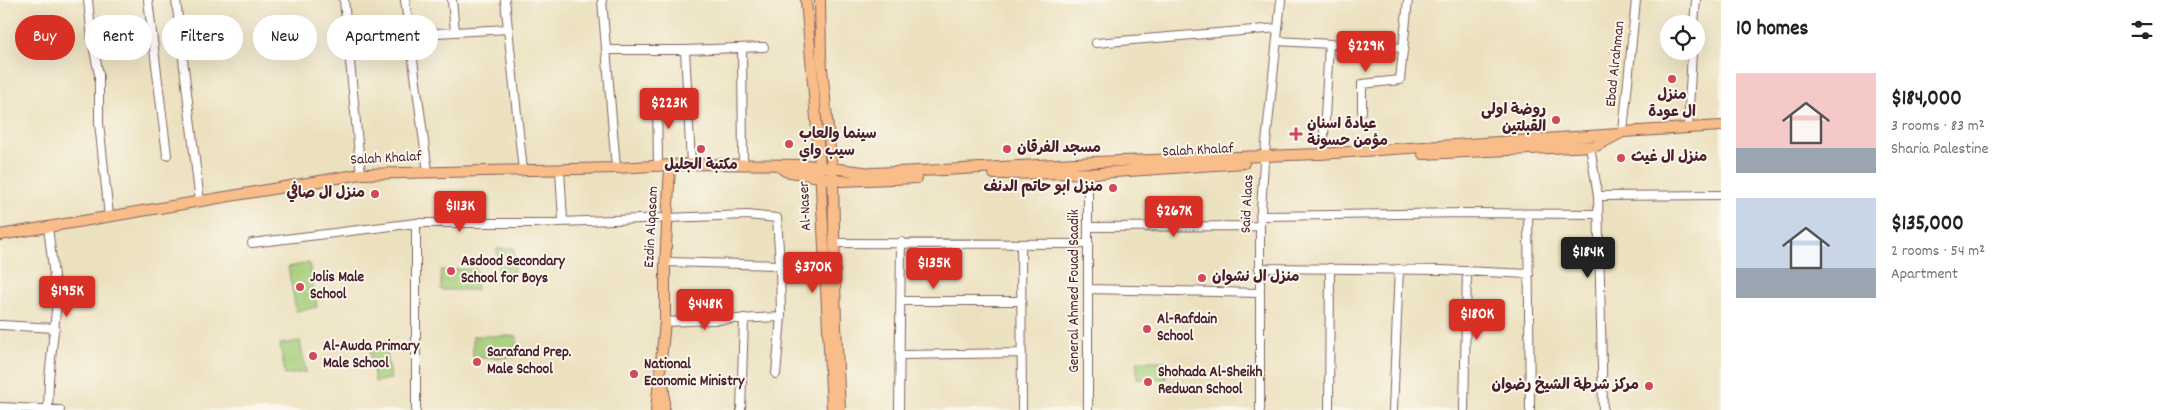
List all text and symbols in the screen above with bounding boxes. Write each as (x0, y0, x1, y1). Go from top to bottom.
chip: Buy (15, 15, 75, 60)
chip: Rent (85, 15, 152, 60)
chip: Filters (162, 15, 243, 60)
chip: New (253, 15, 317, 60)
chip: Apartment (327, 15, 438, 60)
map controls (1660, 15, 1705, 60)
button: locate (1660, 15, 1705, 60)
text: 10 homes (1736, 15, 1808, 45)
icon: filters (2128, 16, 2156, 44)
street label: Ebad Alrahman (1601, 20, 1631, 108)
pin: $229K (1331, 30, 1401, 73)
text: $229K (1348, 35, 1384, 58)
marker: منزل ال عودة (1666, 73, 1678, 85)
place label: منزل ال عودة (1648, 85, 1696, 124)
text: $184,000 (1891, 85, 1962, 115)
pin: $223K (634, 88, 704, 130)
text: $223K (651, 92, 687, 115)
icon: home (1776, 93, 1836, 153)
place label: روضة اولى القبلتين (1481, 100, 1546, 139)
place label: عيادة اسنان مؤمن حسونة (1307, 114, 1388, 153)
marker: روضة اولى القبلتين (1550, 114, 1562, 126)
text: 3 rooms · 83 m² (1891, 115, 1985, 138)
place label: سينما والعاب سيب واي (799, 124, 877, 163)
marker: عيادة اسنان مؤمن حسونة (1289, 127, 1303, 141)
marker: سينما والعاب سيب واي (783, 138, 795, 150)
place label: مسجد الفرقان (1017, 138, 1101, 160)
street label: Salah Khalaf (1162, 138, 1235, 164)
text: Sharia Palestine (1891, 138, 1989, 161)
marker: مكتبة الجليل (695, 143, 707, 155)
marker: مسجد الفرقان (1001, 143, 1013, 155)
street label: Salah Khalaf (350, 146, 423, 172)
place label: منزل ال غيث (1631, 147, 1707, 169)
marker: منزل ال غيث (1615, 152, 1627, 164)
place label: مكتبة الجليل (664, 155, 738, 177)
street label: Said Alaas (1235, 174, 1261, 234)
place label: منزل ابو حاتم الدنف (984, 177, 1103, 199)
street label: Al-Naser (794, 180, 818, 231)
place label: منزل ال صافي (286, 181, 365, 205)
marker: منزل ابو حاتم الدنف (1107, 182, 1119, 194)
street label: Ezdin Alqasam (639, 186, 665, 268)
marker: منزل ال صافي (369, 188, 381, 200)
pin: $113K (425, 190, 495, 233)
text: $113K (445, 195, 475, 218)
pin: $267K (1139, 196, 1209, 238)
text: $267K (1156, 200, 1192, 223)
street label: General Ahmed Fouad Saadik (1064, 209, 1086, 373)
text: $135,000 (1891, 210, 1964, 240)
icon: home (1776, 218, 1836, 278)
pin: $184K (1553, 236, 1623, 279)
text: 2 rooms · 54 m² (1891, 240, 1985, 263)
text: $184K (1572, 241, 1604, 264)
pin: $135K (899, 248, 969, 290)
place label: Asdood Secondary School for Boys (461, 251, 566, 290)
pin: $370K (778, 252, 848, 294)
text: $135K (917, 252, 951, 275)
text: $370K (794, 256, 832, 279)
text: Apartment (1891, 263, 1958, 286)
marker: Asdood Secondary School for Boys (445, 265, 457, 277)
place label: Jolis Male School (310, 267, 365, 306)
place label: منزل ال نشوان (1212, 267, 1299, 289)
marker: منزل ال نشوان (1196, 272, 1208, 284)
pin: $195K (32, 276, 102, 318)
text: $195K (50, 280, 84, 303)
marker: Jolis Male School (294, 281, 306, 293)
pin: $448K (670, 288, 740, 331)
text: $448K (687, 293, 723, 316)
pin: $180K (1442, 298, 1512, 341)
text: $180K (1460, 303, 1494, 326)
place label: Al-Rafdain School (1157, 309, 1217, 348)
marker: Al-Rafdain School (1141, 323, 1153, 335)
place label: Al-Awda Primary Male School (323, 336, 420, 375)
place label: Sarafand Prep. Male School (487, 342, 572, 381)
marker: Al-Awda Primary Male School (307, 350, 319, 362)
place label: National Economic Ministry (644, 354, 745, 393)
marker: Sarafand Prep. Male School (471, 356, 483, 368)
place label: Shohada Al-Sheikh Redwan School (1158, 362, 1262, 401)
marker: National Economic Ministry (628, 368, 640, 380)
place label: مركز شرطة الشيخ رضوان (1492, 375, 1639, 397)
marker: Shohada Al-Sheikh Redwan School (1142, 376, 1154, 388)
marker: مركز شرطة الشيخ رضوان (1643, 380, 1655, 392)

